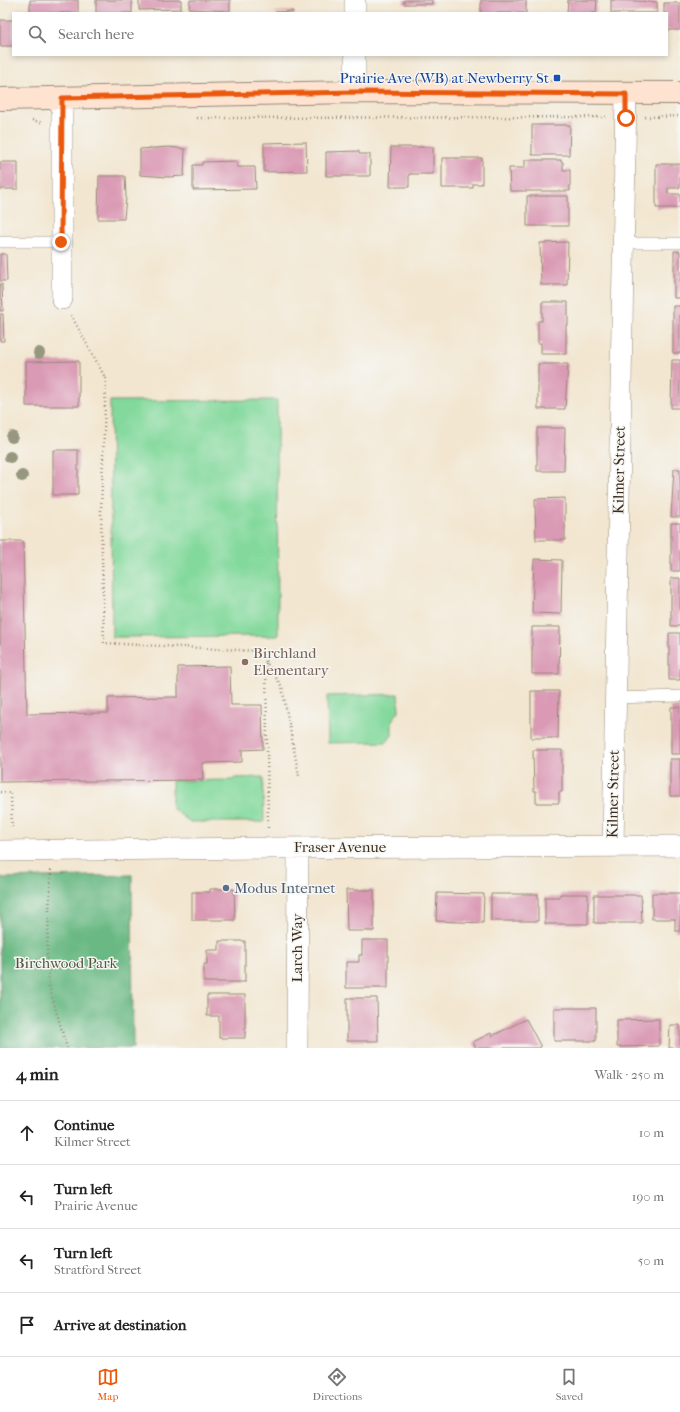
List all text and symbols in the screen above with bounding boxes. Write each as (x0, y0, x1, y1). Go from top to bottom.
search box (12, 12, 668, 56)
icon: search (26, 23, 48, 45)
text: Search here (58, 25, 134, 43)
place label: Prairie Ave (WB) at Newberry St (339, 69, 550, 87)
marker: Prairie Ave (WB) at Newberry St (552, 73, 562, 83)
route start (617, 109, 635, 127)
route end (52, 233, 70, 251)
street label: Kilmer Street (609, 425, 629, 514)
place label: Birchland Elementary (253, 644, 330, 679)
marker: Birchland Elementary (240, 657, 250, 667)
street label: Kilmer Street (603, 749, 623, 838)
street label: Fraser Avenue (294, 838, 387, 856)
place label: Modus Internet (234, 879, 336, 897)
marker: Modus Internet (221, 883, 231, 893)
street label: Larch Way (288, 913, 306, 982)
park label: Birchwood Park (15, 954, 117, 972)
text: 4 min (16, 1064, 59, 1084)
text: Walk · 250 m (595, 1067, 664, 1082)
text: Continue (54, 1116, 114, 1134)
icon: ahead (16, 1122, 38, 1144)
text: 10 m (639, 1125, 664, 1140)
text: Kilmer Street (54, 1134, 131, 1149)
text: Turn left (54, 1180, 112, 1198)
icon: left (16, 1186, 38, 1208)
text: 190 m (632, 1189, 664, 1204)
text: Prairie Avenue (54, 1198, 138, 1213)
text: Turn left (54, 1244, 112, 1262)
icon: left (16, 1250, 38, 1272)
text: 50 m (638, 1253, 664, 1268)
text: Stratford Street (54, 1262, 142, 1277)
icon: arrive (16, 1314, 38, 1336)
text: Arrive at destination (54, 1316, 186, 1334)
tab: Map (97, 1366, 119, 1403)
tab: Directions (313, 1366, 362, 1403)
tab: Saved (556, 1366, 583, 1403)

